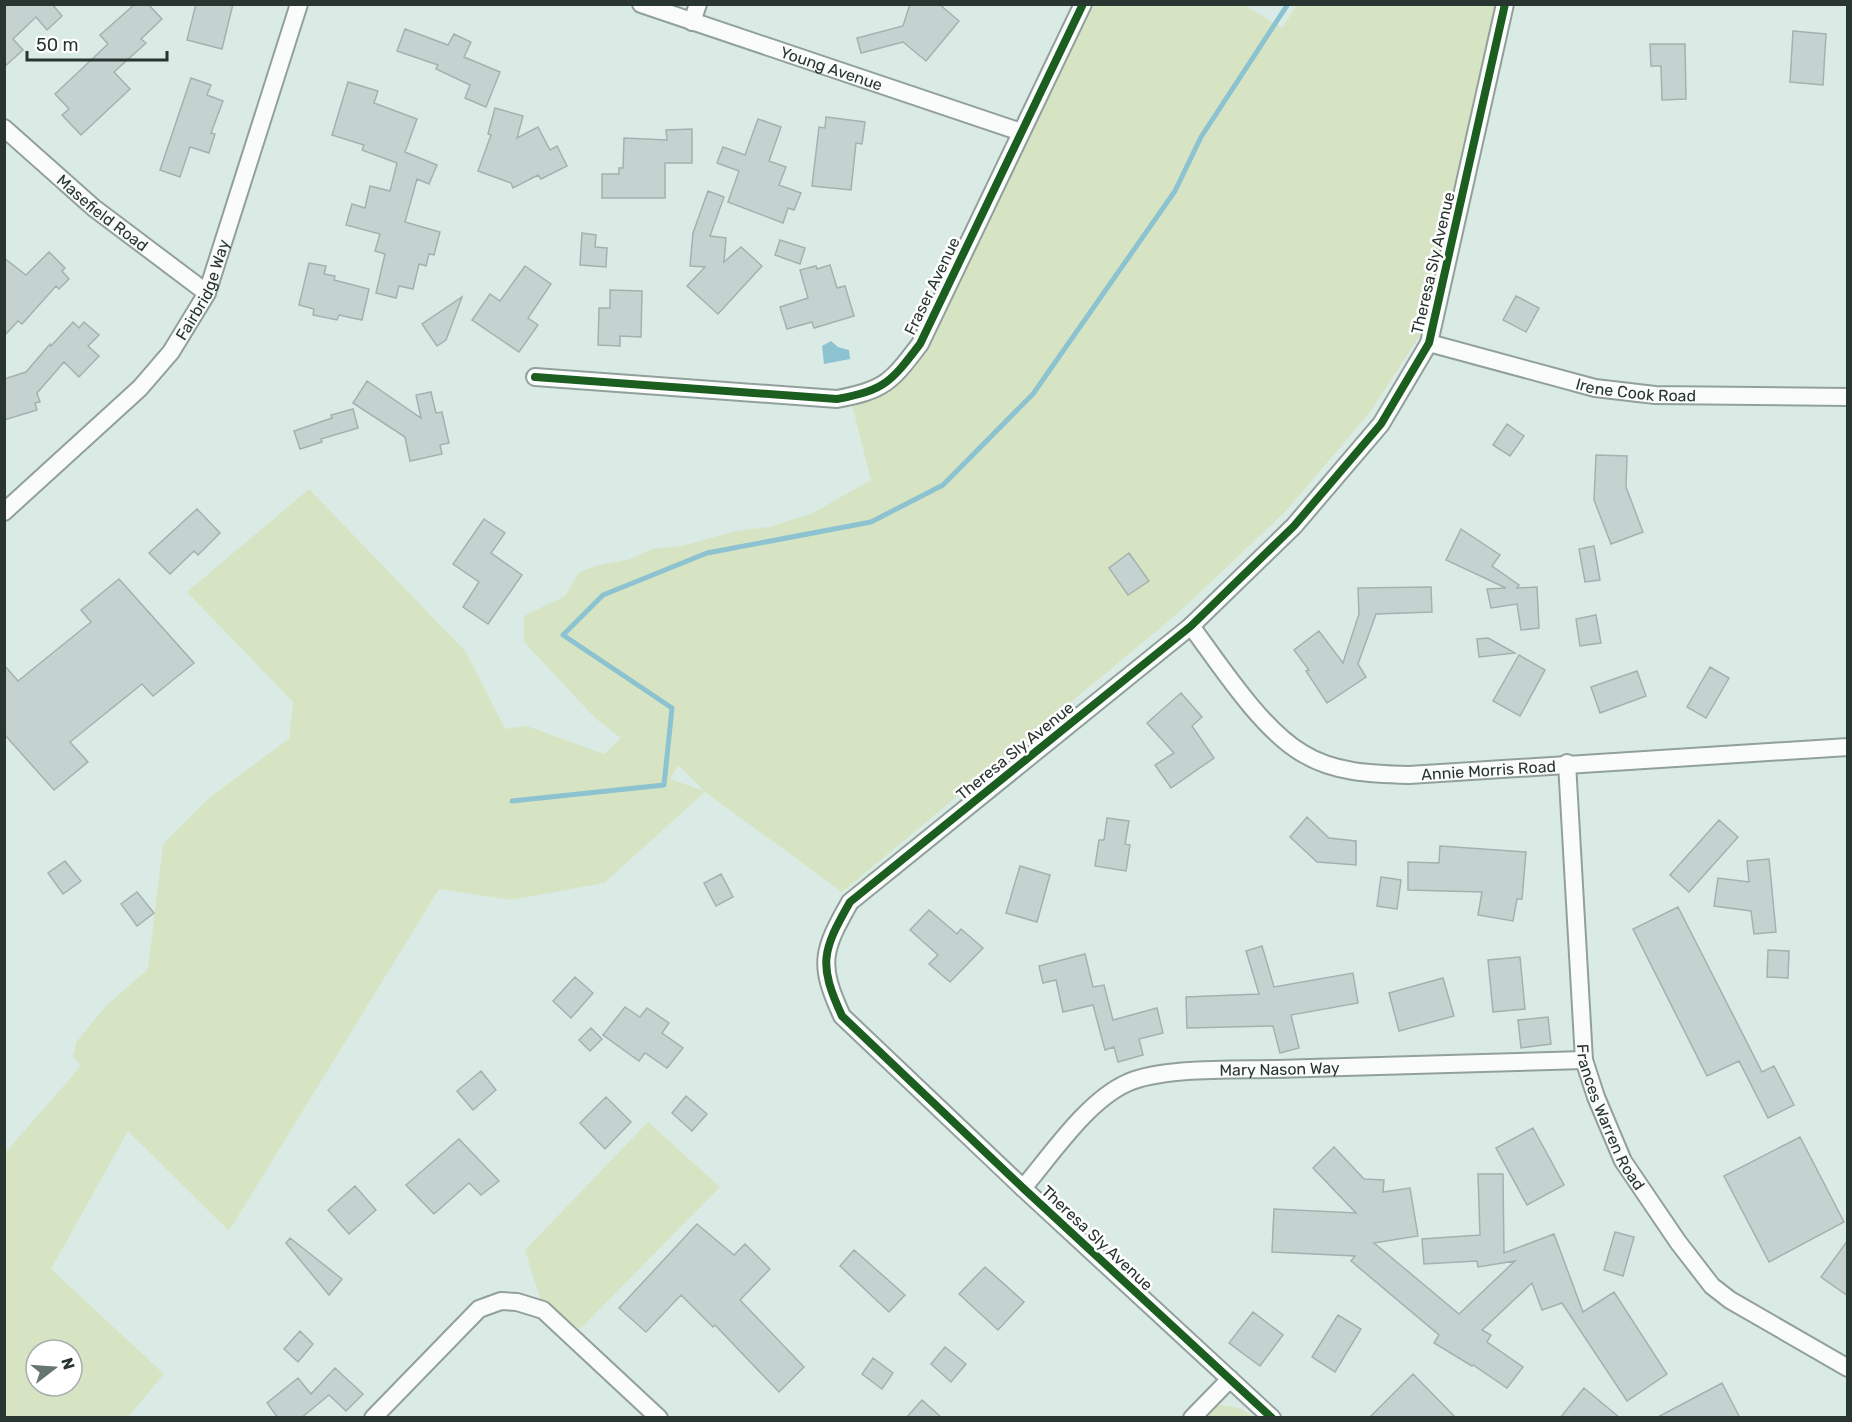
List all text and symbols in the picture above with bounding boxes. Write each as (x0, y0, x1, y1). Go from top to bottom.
scale bar (27, 24, 166, 62)
text: 50 m (36, 34, 79, 56)
street label: Young Avenue (778, 42, 885, 94)
street label: Masefield Road (53, 170, 152, 255)
street label: Theresa Sly Avenue (1407, 190, 1459, 336)
street label: Fraser Avenue (900, 234, 964, 338)
street label: Fairbridge Way (171, 237, 233, 343)
street label: Irene Cook Road (1574, 374, 1696, 405)
street label: Theresa Sly Avenue (953, 698, 1077, 804)
street label: Annie Morris Road (1421, 756, 1556, 784)
street label: Frances Warren Road (1574, 1043, 1649, 1193)
street label: Mary Nason Way (1219, 1058, 1340, 1079)
street label: Theresa Sly Avenue (1037, 1182, 1157, 1294)
north arrow (24, 1338, 84, 1398)
text: N (57, 1355, 79, 1372)

